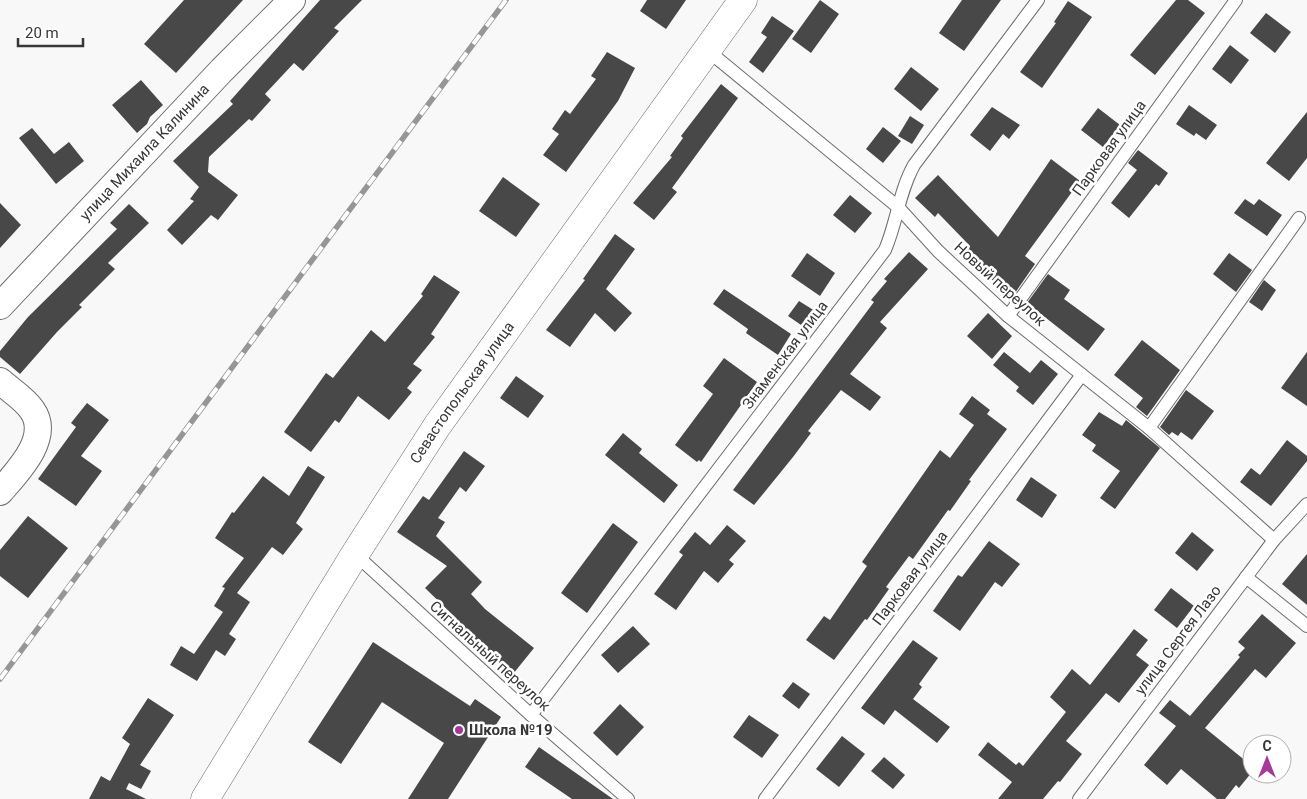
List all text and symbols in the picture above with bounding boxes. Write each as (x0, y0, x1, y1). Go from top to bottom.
scale bar (18, 15, 82, 47)
text: 20 m (25, 24, 59, 42)
street label: улица Михаила Калинина (76, 80, 213, 224)
street label: Парковая улица (1068, 97, 1150, 199)
street label: Новый переулок (951, 238, 1049, 330)
street label: Знаменская улица (738, 297, 832, 413)
street label: Севастопольская улица (406, 318, 518, 467)
street label: Парковая улица (869, 527, 951, 629)
street label: улица Сергея Лазо (1131, 582, 1225, 698)
street label: Сигнальный переулок (426, 597, 554, 715)
place label: Школа №19 (469, 721, 553, 739)
marker: Школа №19 (453, 724, 465, 736)
north arrow (1242, 734, 1292, 784)
text: С (1262, 738, 1272, 754)

